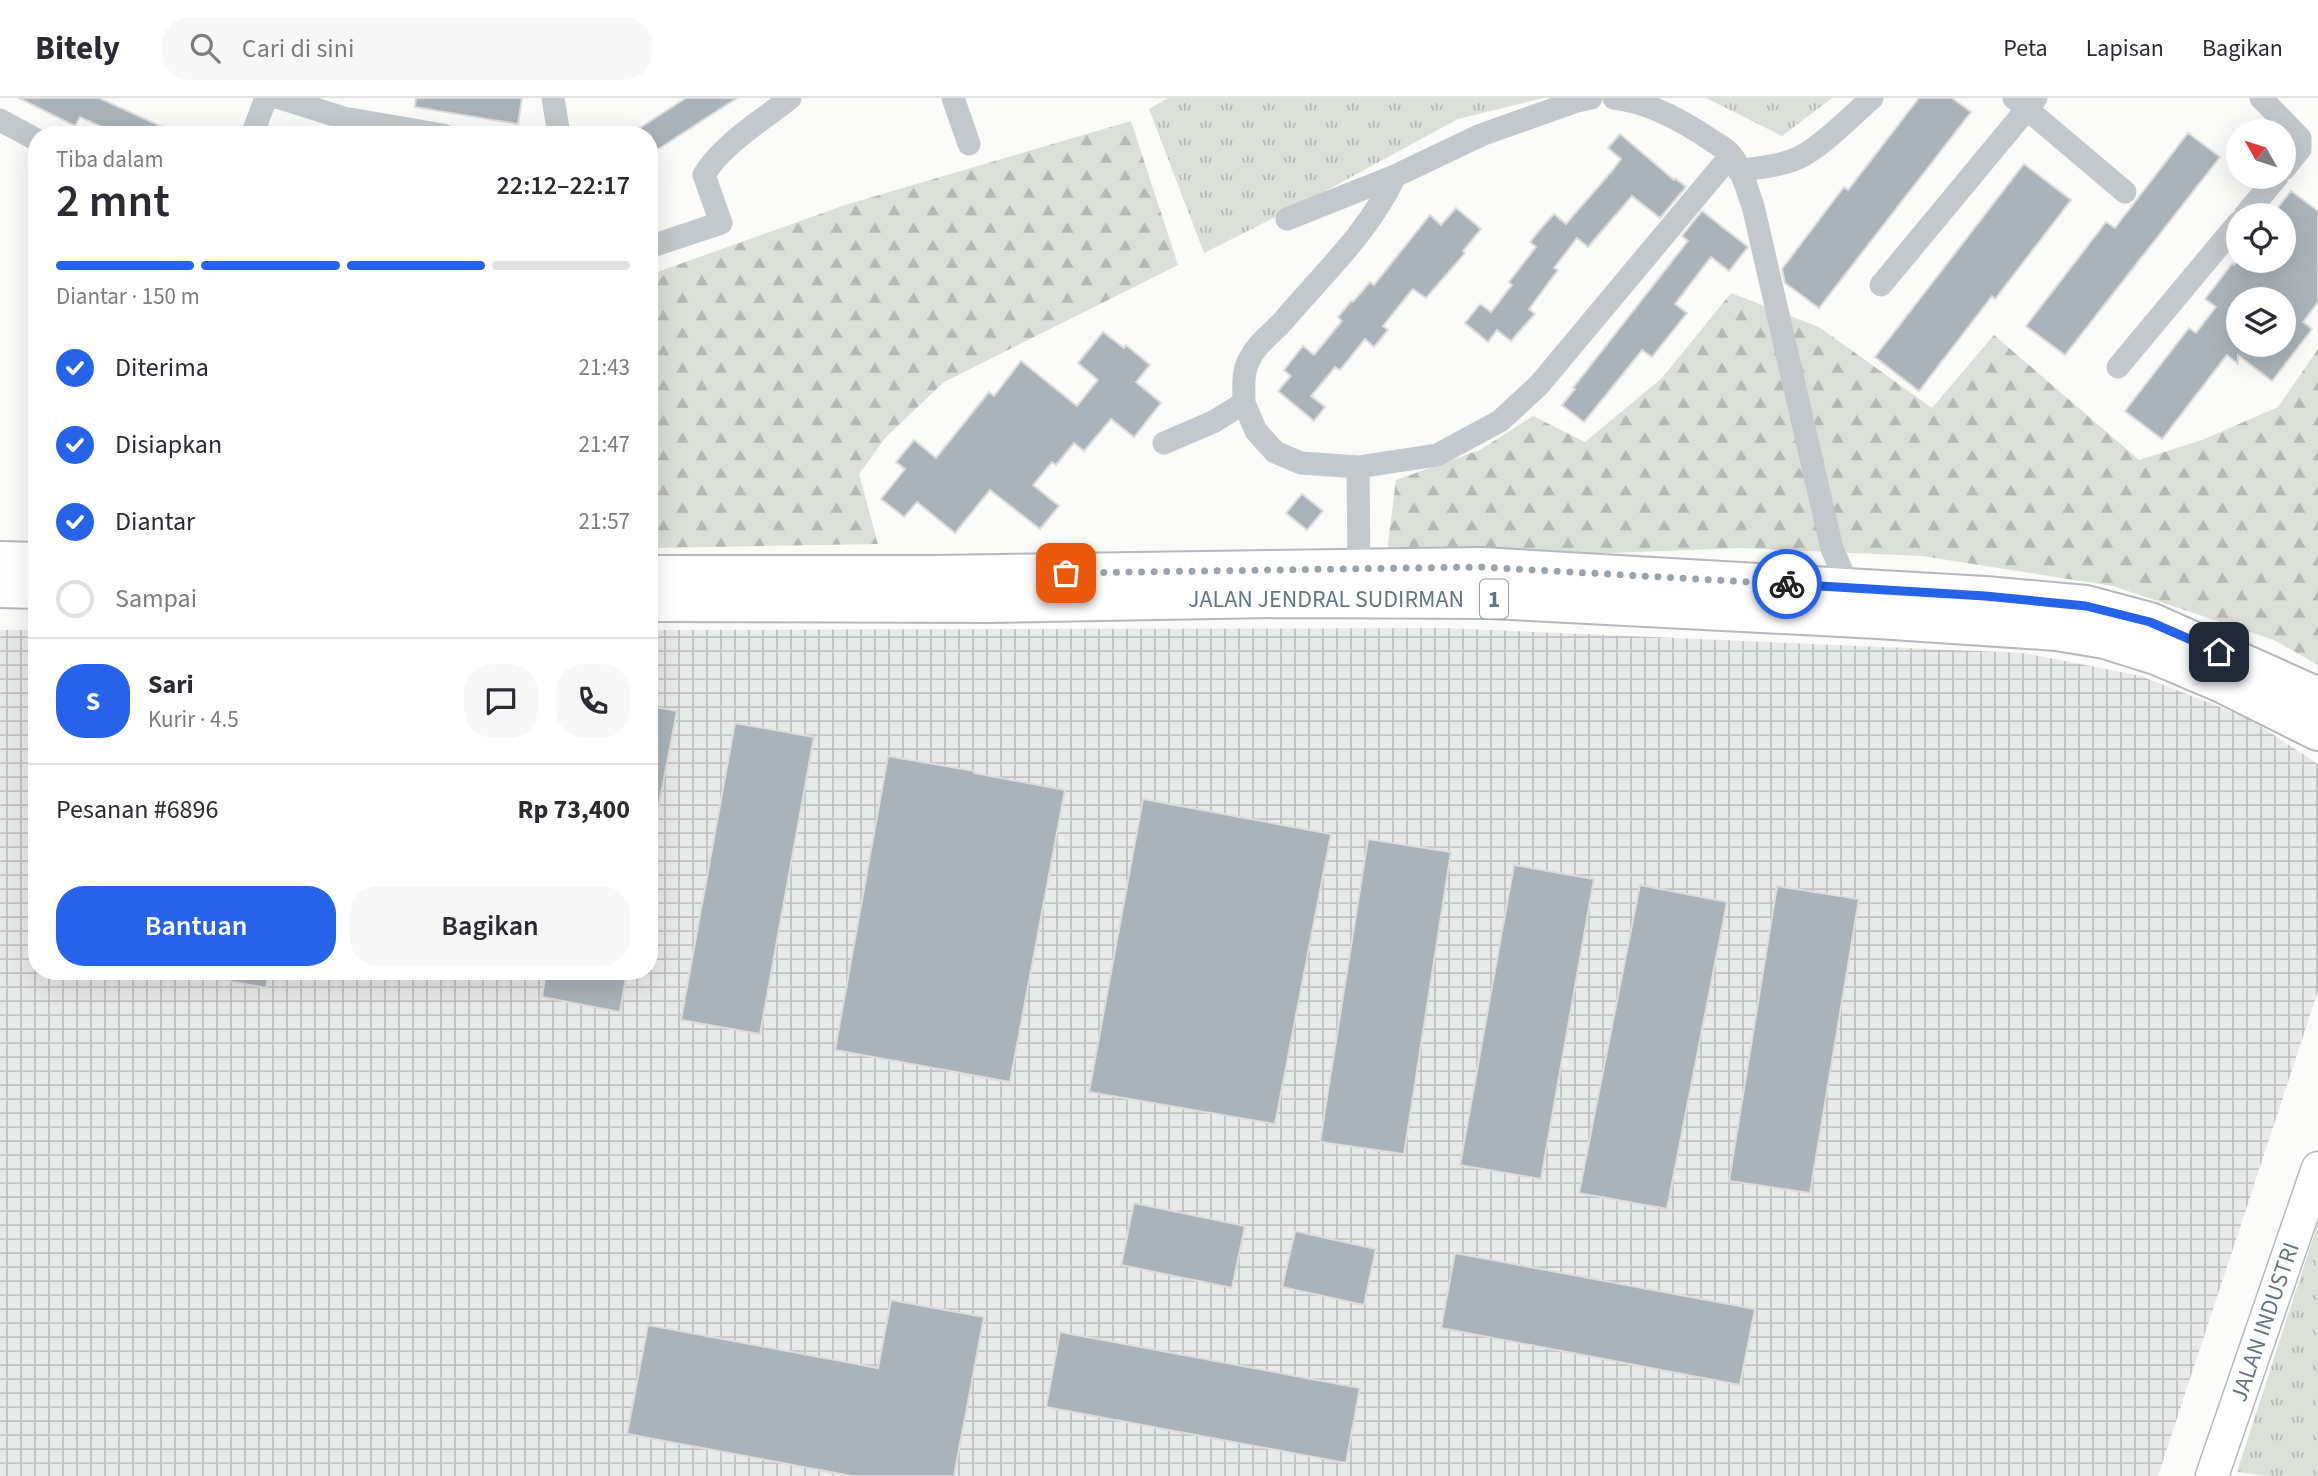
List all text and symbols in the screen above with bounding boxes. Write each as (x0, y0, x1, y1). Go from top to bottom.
search box (162, 17, 652, 80)
text: Bitely (35, 25, 120, 72)
icon: search (186, 29, 224, 67)
text: Cari di sini (242, 30, 354, 67)
text: Peta (2003, 31, 2048, 66)
text: Lapisan (2086, 31, 2164, 66)
text: Bagikan (2202, 31, 2283, 66)
north arrow (2226, 119, 2296, 189)
map controls (2226, 119, 2296, 357)
text: Tiba dalam (56, 143, 163, 176)
text: 22:12–22:17 (497, 167, 630, 204)
text: 2 mnt (56, 169, 170, 234)
button: locate (2226, 203, 2296, 273)
text: Diantar · 150 m (56, 280, 200, 313)
button: layers (2226, 287, 2296, 357)
icon: check (56, 349, 94, 387)
text: Diterima (115, 349, 209, 386)
text: 21:43 (579, 351, 630, 384)
icon: check (56, 426, 94, 464)
text: Disiapkan (115, 426, 222, 463)
text: 21:47 (579, 428, 630, 461)
icon: check (56, 503, 94, 541)
text: Diantar (115, 503, 195, 540)
text: 21:57 (579, 505, 630, 538)
pin (1036, 543, 1096, 603)
courier (1752, 549, 1822, 619)
icon: bag (1047, 554, 1085, 592)
icon: bike (1768, 565, 1806, 603)
road number: 1 (1480, 579, 1508, 618)
text: Sampai (115, 580, 197, 617)
street label: JALAN JENDRAL SUDIRMAN (1188, 582, 1464, 617)
pin (2189, 622, 2249, 682)
icon: home (2200, 633, 2238, 671)
button: chat (464, 664, 538, 738)
button: phone (556, 664, 630, 738)
text: Sari (148, 666, 194, 703)
text: S (86, 683, 100, 720)
text: Kurir · 4.5 (148, 703, 239, 736)
text: Pesanan #6896 (56, 791, 218, 828)
text: Rp 73,400 (518, 791, 630, 828)
button: Bantuan (56, 886, 336, 966)
button: Bagikan (350, 886, 630, 966)
street label: JALAN INDUSTRI (2221, 1238, 2309, 1406)

